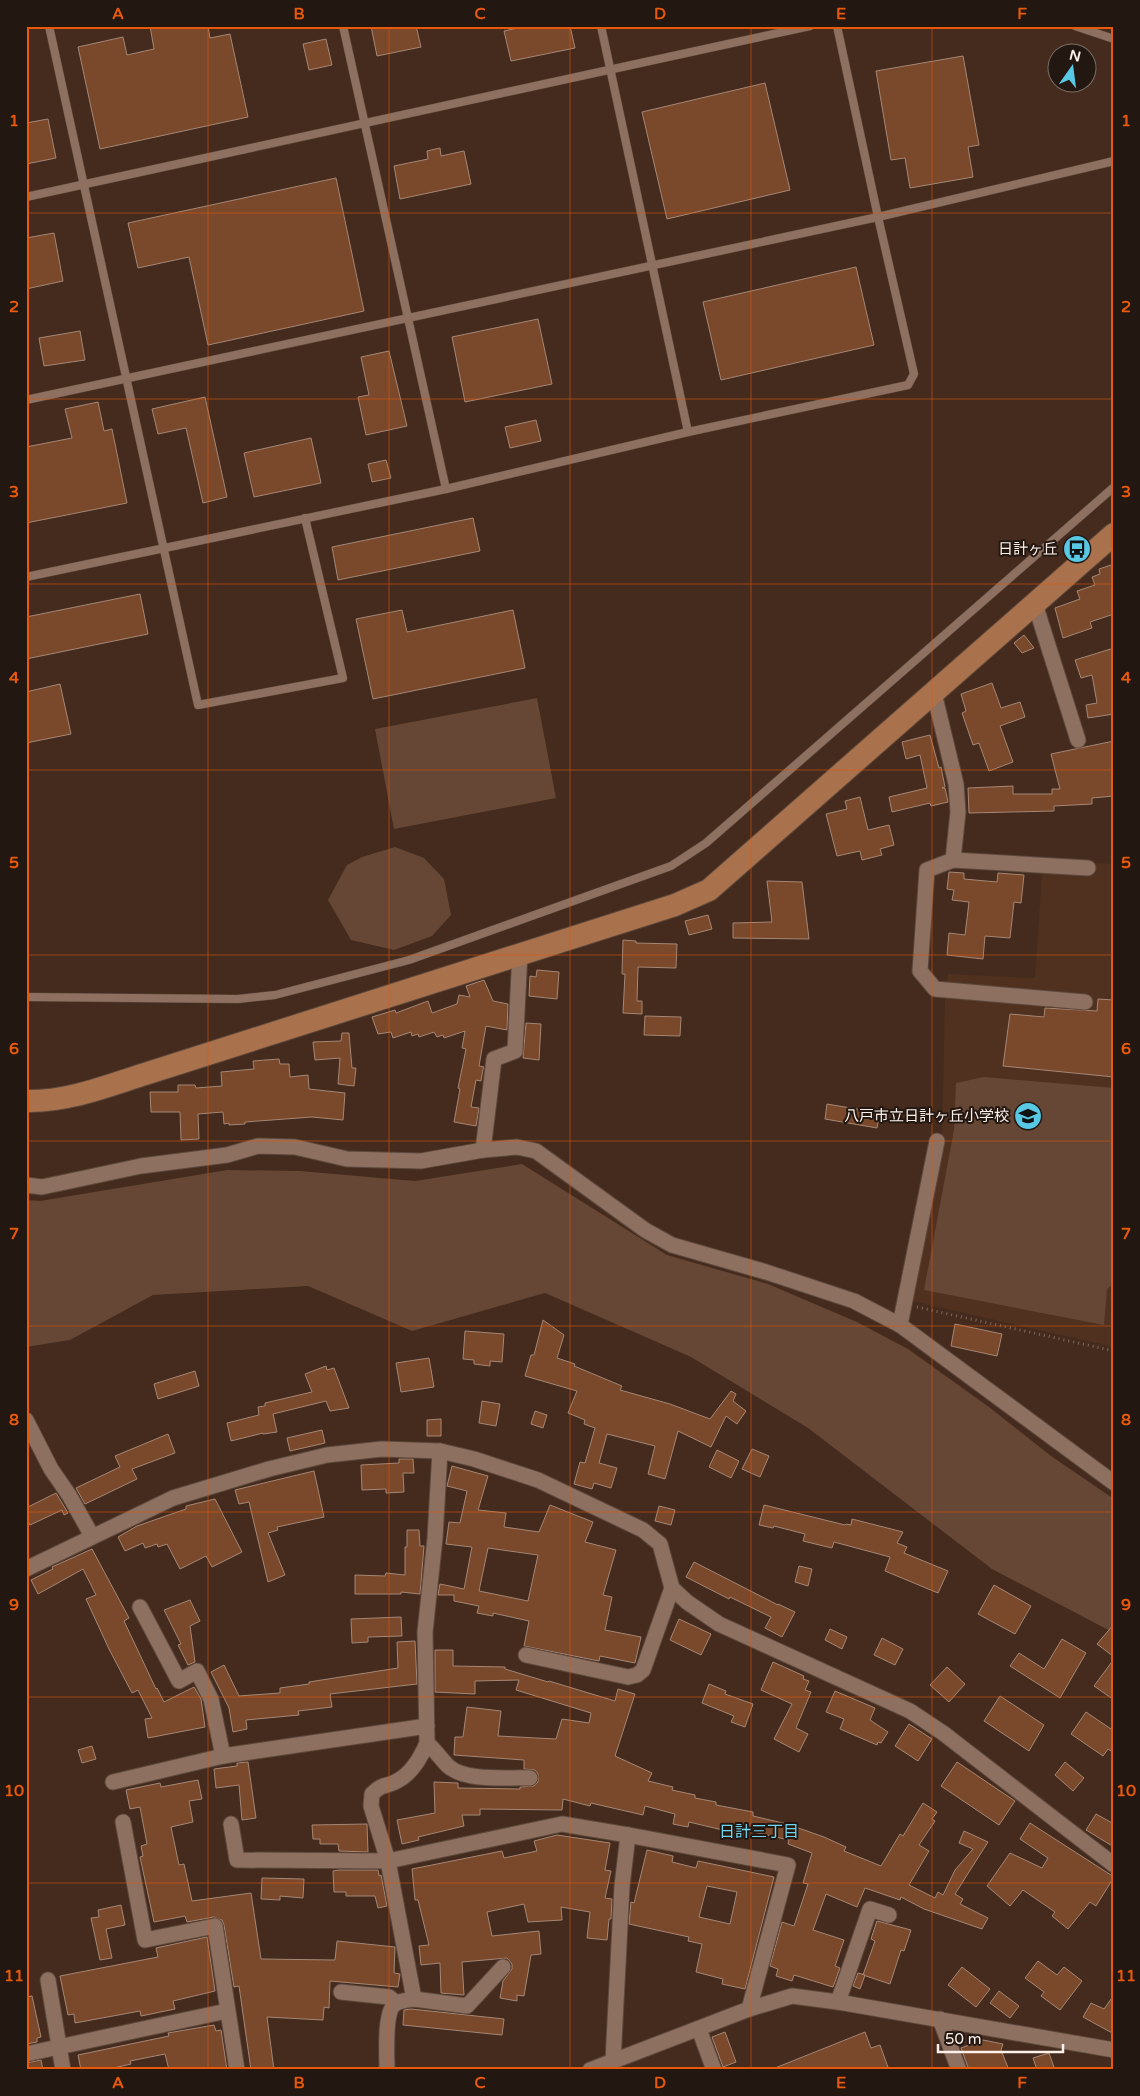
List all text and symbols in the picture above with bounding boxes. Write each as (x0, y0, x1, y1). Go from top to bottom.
text: A (112, 4, 124, 24)
text: B (293, 4, 305, 24)
text: C (474, 4, 486, 24)
text: D (654, 4, 666, 24)
text: E (836, 4, 846, 24)
text: F (1017, 4, 1027, 24)
north arrow (1048, 42, 1098, 92)
text: N (1068, 46, 1083, 65)
text: 1 (9, 111, 19, 131)
text: 1 (1121, 111, 1131, 131)
text: 2 (9, 297, 19, 317)
text: 2 (1121, 297, 1131, 317)
text: 3 (9, 482, 19, 502)
text: 3 (1121, 482, 1131, 502)
bus stop icon: 日計ヶ丘 (1062, 534, 1092, 564)
place label: 日計ヶ丘 (998, 540, 1058, 558)
text: 4 (9, 668, 19, 688)
text: 4 (1121, 668, 1131, 688)
text: 5 (9, 853, 19, 873)
text: 5 (1121, 853, 1131, 873)
text: 6 (9, 1039, 19, 1059)
text: 6 (1121, 1039, 1131, 1059)
school or university icon: 八戸市立日計ヶ丘小学校 (1013, 1101, 1043, 1131)
place label: 八戸市立日計ヶ丘小学校 (844, 1107, 1009, 1125)
text: 7 (9, 1224, 19, 1244)
text: 7 (1121, 1224, 1131, 1244)
text: 8 (9, 1410, 19, 1430)
text: 8 (1121, 1410, 1131, 1430)
text: 9 (9, 1595, 19, 1615)
text: 9 (1121, 1595, 1131, 1615)
text: 10 (4, 1781, 24, 1801)
text: 10 (1116, 1781, 1136, 1801)
district label: 日計三丁目 (719, 1822, 799, 1842)
text: 11 (4, 1966, 24, 1986)
text: 11 (1116, 1966, 1136, 1986)
scale bar (938, 2021, 1062, 2053)
text: 50 m (945, 2030, 982, 2048)
text: A (112, 2073, 124, 2093)
text: B (293, 2073, 305, 2093)
text: C (474, 2073, 486, 2093)
text: D (654, 2073, 666, 2093)
text: E (836, 2073, 846, 2093)
text: F (1017, 2073, 1027, 2093)

